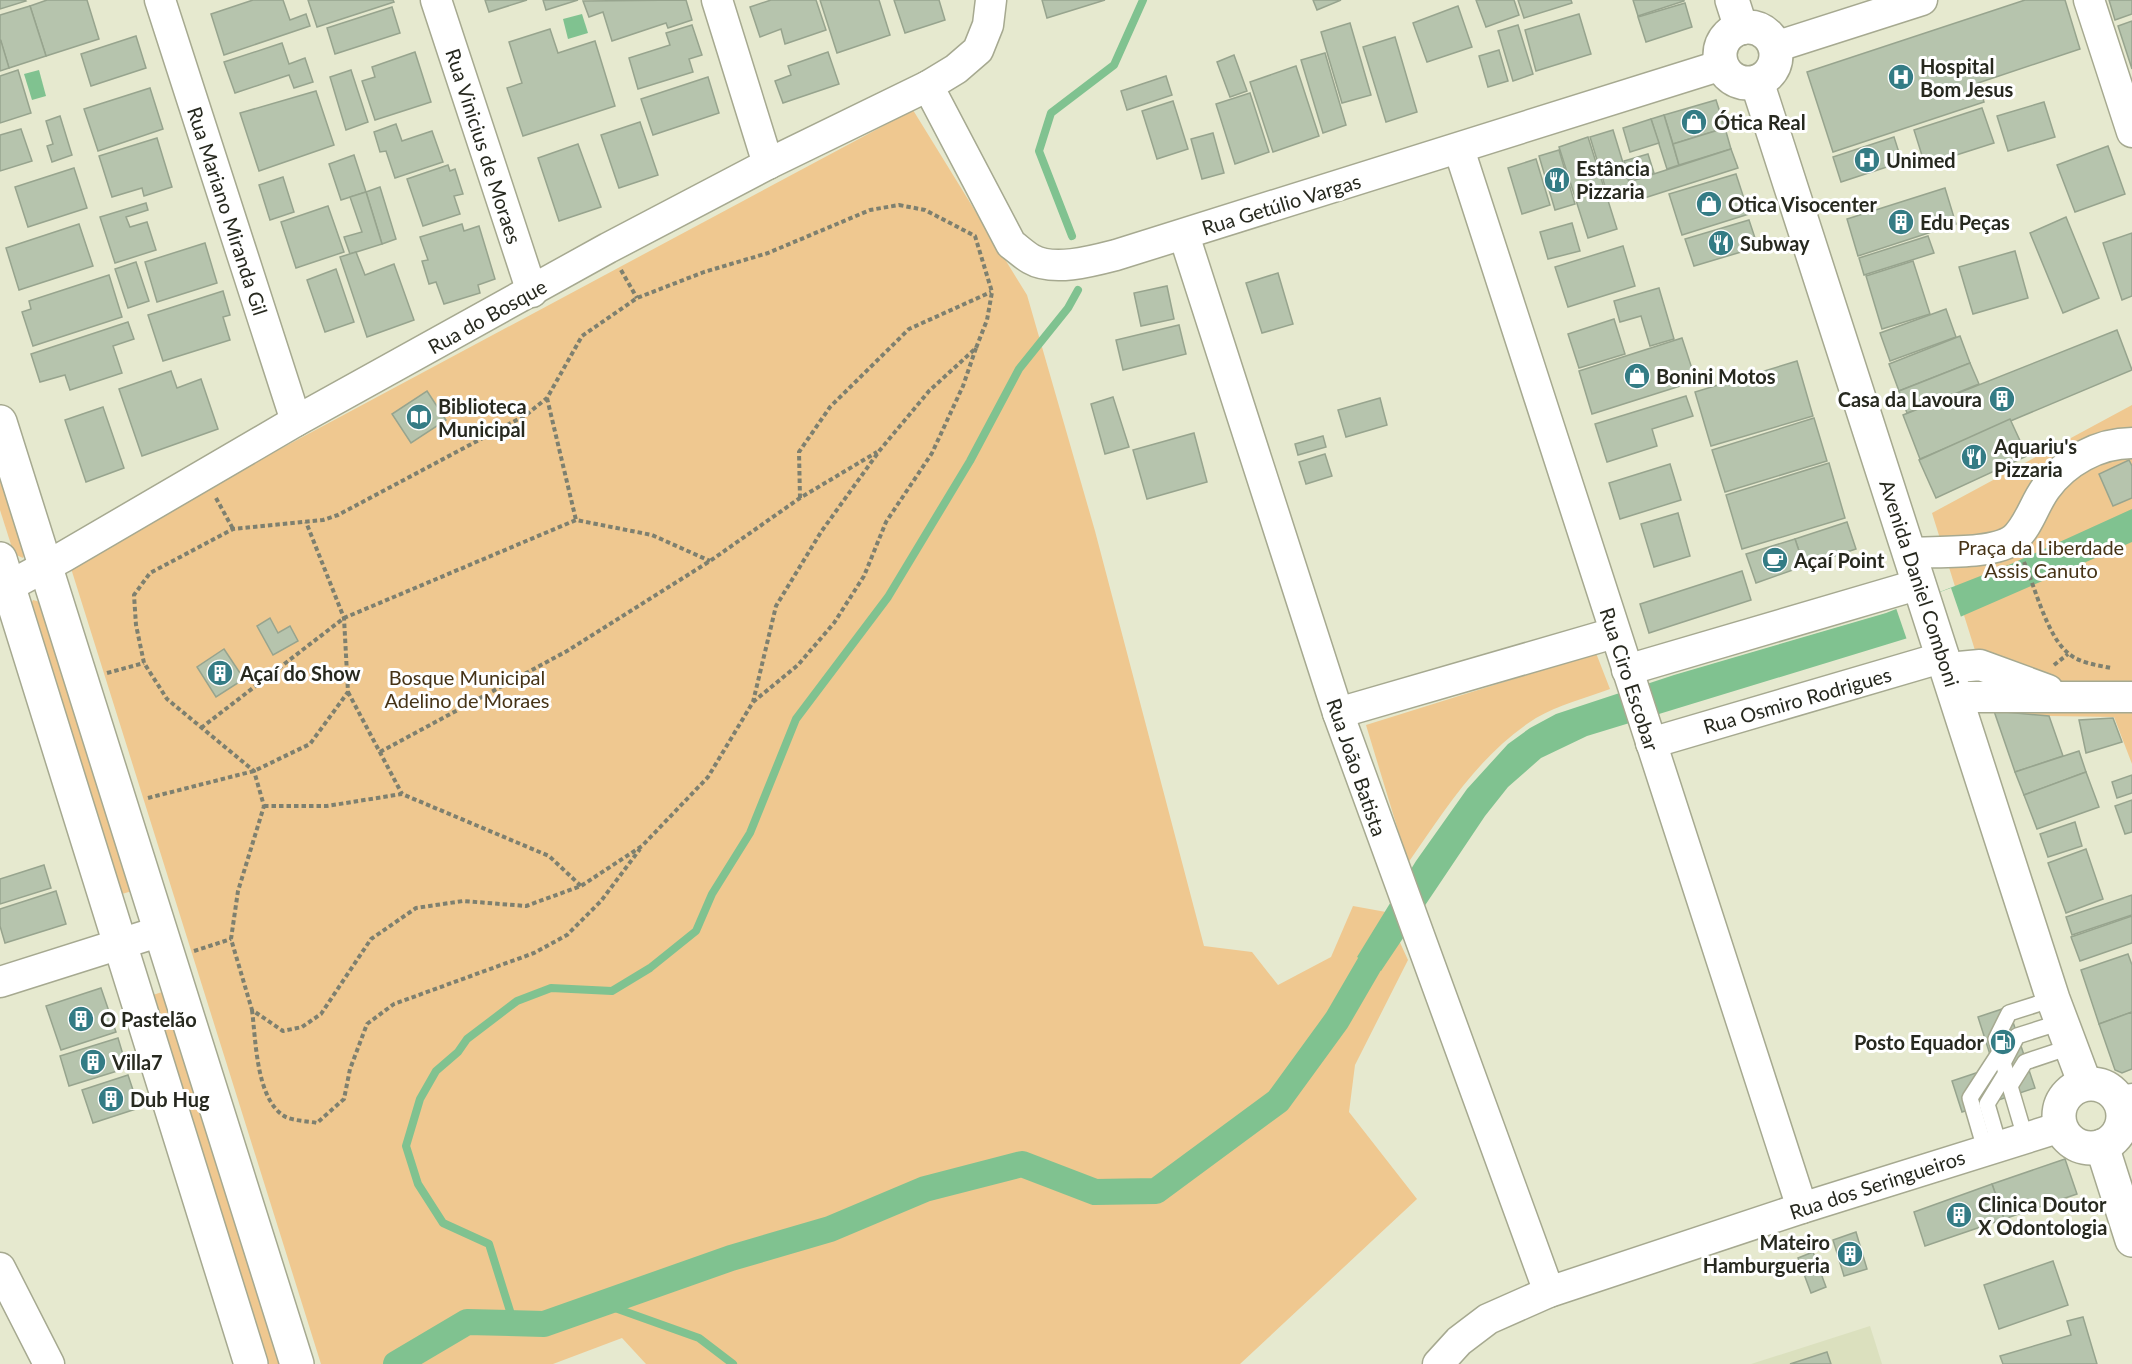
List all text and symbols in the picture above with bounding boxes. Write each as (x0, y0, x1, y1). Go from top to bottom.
street label: Rua Vinicius de Moraes (441, 45, 527, 247)
place label: Hospital Bom Jesus (1920, 54, 2014, 101)
hospital icon: Hospital Bom Jesus (1886, 62, 1916, 92)
street label: Rua Mariano Miranda Gil (183, 104, 273, 318)
shop icon: Ótica Real (1679, 107, 1709, 137)
place label: Ótica Real (1714, 110, 1806, 134)
hospital icon: Unimed (1852, 145, 1882, 175)
place label: Unimed (1886, 148, 1956, 172)
place label: Estância Pizzaria (1576, 156, 1650, 203)
restaurant icon: Estância Pizzaria (1542, 165, 1572, 195)
street label: Rua Getúlio Vargas (1199, 168, 1363, 240)
shop icon: Otica Visocenter (1694, 189, 1724, 219)
place label: Otica Visocenter (1728, 192, 1877, 216)
building icon: Edu Peças (1886, 207, 1916, 237)
place label: Edu Peças (1920, 210, 2010, 234)
restaurant icon: Subway (1706, 228, 1736, 258)
place label: Subway (1740, 231, 1810, 255)
street label: Rua do Bosque (424, 274, 550, 358)
shop icon: Bonini Motos (1622, 361, 1652, 391)
place label: Bonini Motos (1656, 364, 1776, 388)
building icon: Casa da Lavoura (1987, 384, 2017, 414)
place label: Casa da Lavoura (1838, 387, 1982, 411)
place label: Biblioteca Municipal (438, 394, 527, 441)
library icon: Biblioteca Municipal (404, 402, 434, 432)
place label: Aquariu's Pizzaria (1993, 434, 2077, 481)
restaurant icon: Aquariu's Pizzaria (1959, 442, 1989, 472)
street label: Avenida Daniel Comboni (1875, 476, 1965, 690)
park label: Praça da Liberdade Assis Canuto (1958, 535, 2124, 582)
cafe icon: Açaí Point (1760, 545, 1790, 575)
place label: Açaí Point (1793, 548, 1885, 572)
street label: Rua Ciro Escobar (1596, 604, 1665, 754)
building icon: Açaí do Show (205, 658, 235, 688)
place label: Açaí do Show (239, 661, 361, 685)
street label: Rua Osmiro Rodrigues (1700, 662, 1894, 738)
park label: Bosque Municipal Adelino de Moraes (385, 665, 549, 712)
street label: Rua João Batista (1322, 695, 1392, 839)
building icon: O Pastelão (66, 1004, 96, 1034)
place label: O Pastelão (100, 1007, 197, 1031)
fuel station icon: Posto Equador (1988, 1027, 2018, 1057)
place label: Posto Equador (1854, 1030, 1985, 1054)
building icon: Villa7 (78, 1047, 108, 1077)
place label: Villa7 (111, 1050, 163, 1074)
building icon: Dub Hug (96, 1084, 126, 1114)
place label: Dub Hug (130, 1087, 210, 1111)
street label: Rua dos Seringueiros (1786, 1144, 1968, 1224)
place label: Clinica Doutor X Odontologia (1978, 1192, 2107, 1239)
building icon: Clinica Doutor X Odontologia (1944, 1200, 1974, 1230)
place label: Mateiro Hamburgueria (1703, 1230, 1830, 1277)
building icon: Mateiro Hamburgueria (1835, 1239, 1865, 1269)

